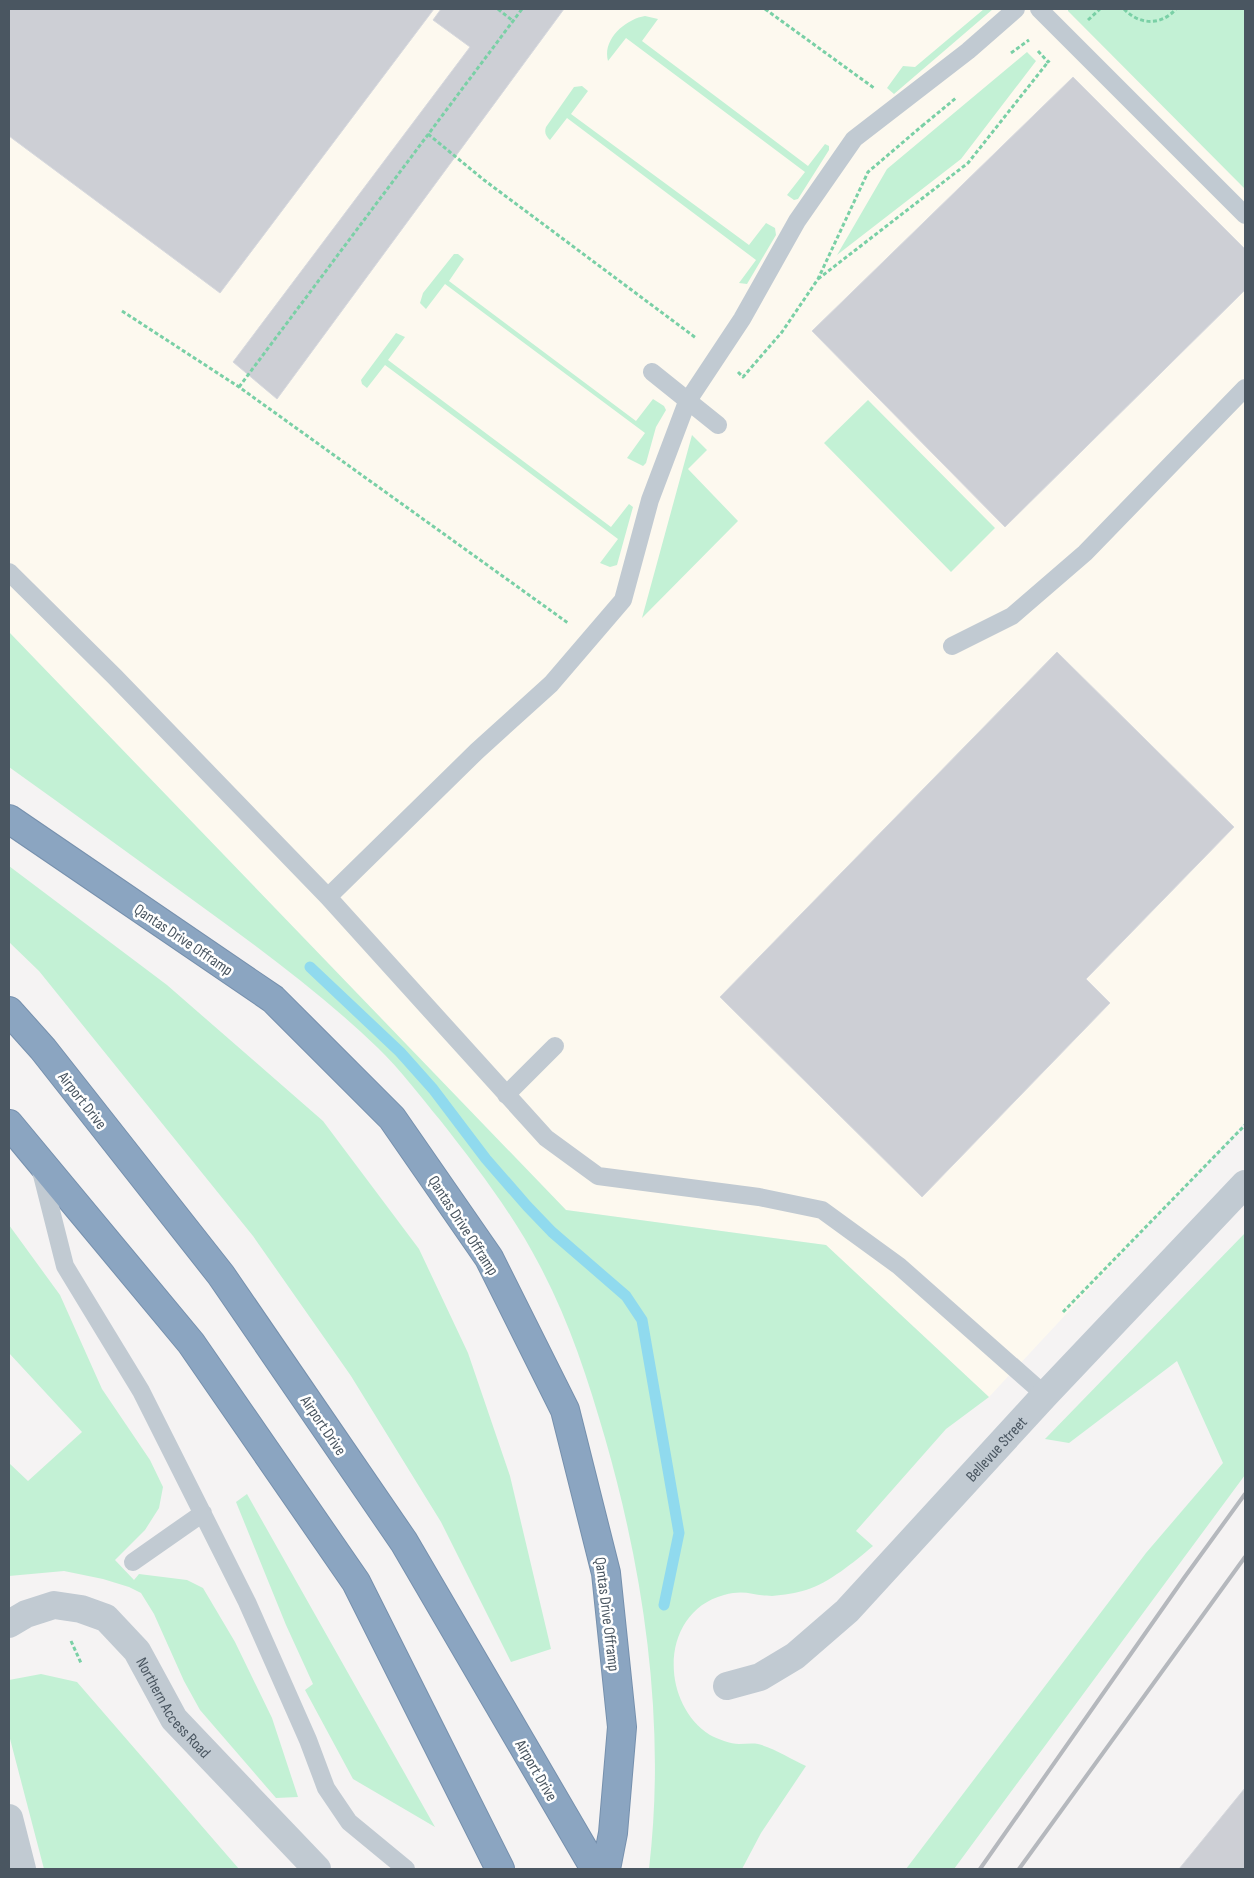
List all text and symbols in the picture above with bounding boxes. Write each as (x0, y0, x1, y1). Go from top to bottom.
street label: Qantas Drive Offramp (130, 900, 236, 980)
street label: Airport Drive (53, 1068, 110, 1133)
street label: Qantas Drive Offramp (423, 1172, 502, 1279)
street label: Airport Drive (295, 1392, 350, 1459)
street label: Bellevue Street (962, 1413, 1032, 1486)
street label: Qantas Drive Offramp (590, 1556, 623, 1672)
street label: Northern Access Road (131, 1655, 214, 1762)
street label: Airport Drive (510, 1736, 561, 1805)

